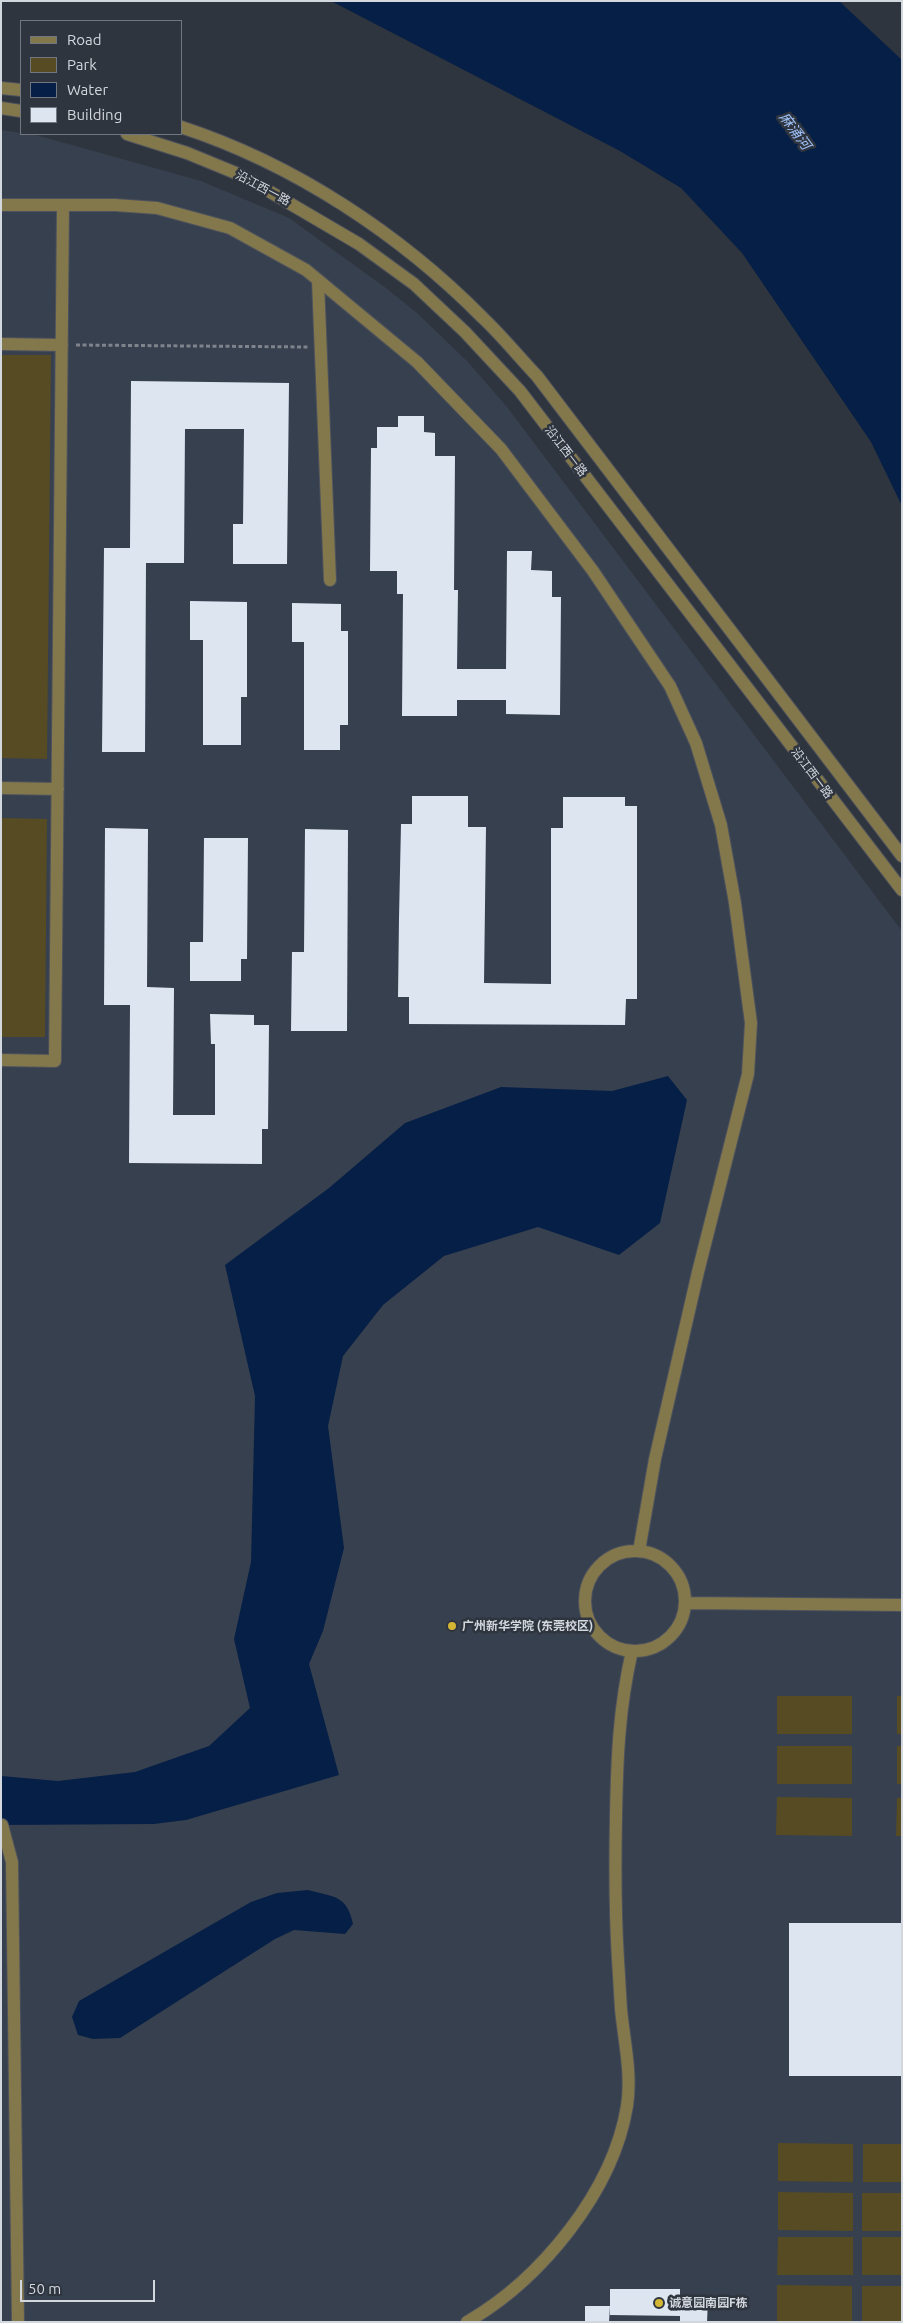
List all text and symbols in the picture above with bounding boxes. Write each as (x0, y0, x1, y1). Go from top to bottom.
legend (20, 20, 182, 135)
text: Road (67, 31, 102, 48)
text: Park (67, 56, 97, 73)
text: Water (67, 81, 108, 98)
text: Building (67, 106, 122, 123)
water label: 麻涌河 (776, 109, 814, 153)
street label: 沿江西一路 (233, 168, 293, 208)
street label: 沿江西一路 (542, 423, 590, 479)
street label: 沿江西一路 (788, 745, 836, 801)
place label: 广州新华学院 (东莞校区) (462, 1619, 593, 1633)
marker: 广州新华学院 (东莞校区) (446, 1620, 458, 1632)
scale bar (22, 2270, 158, 2302)
text: 50 m (28, 2280, 61, 2297)
place label: 诚意园南园F栋 (669, 2296, 748, 2310)
marker: 诚意园南园F栋 (653, 2297, 665, 2309)

